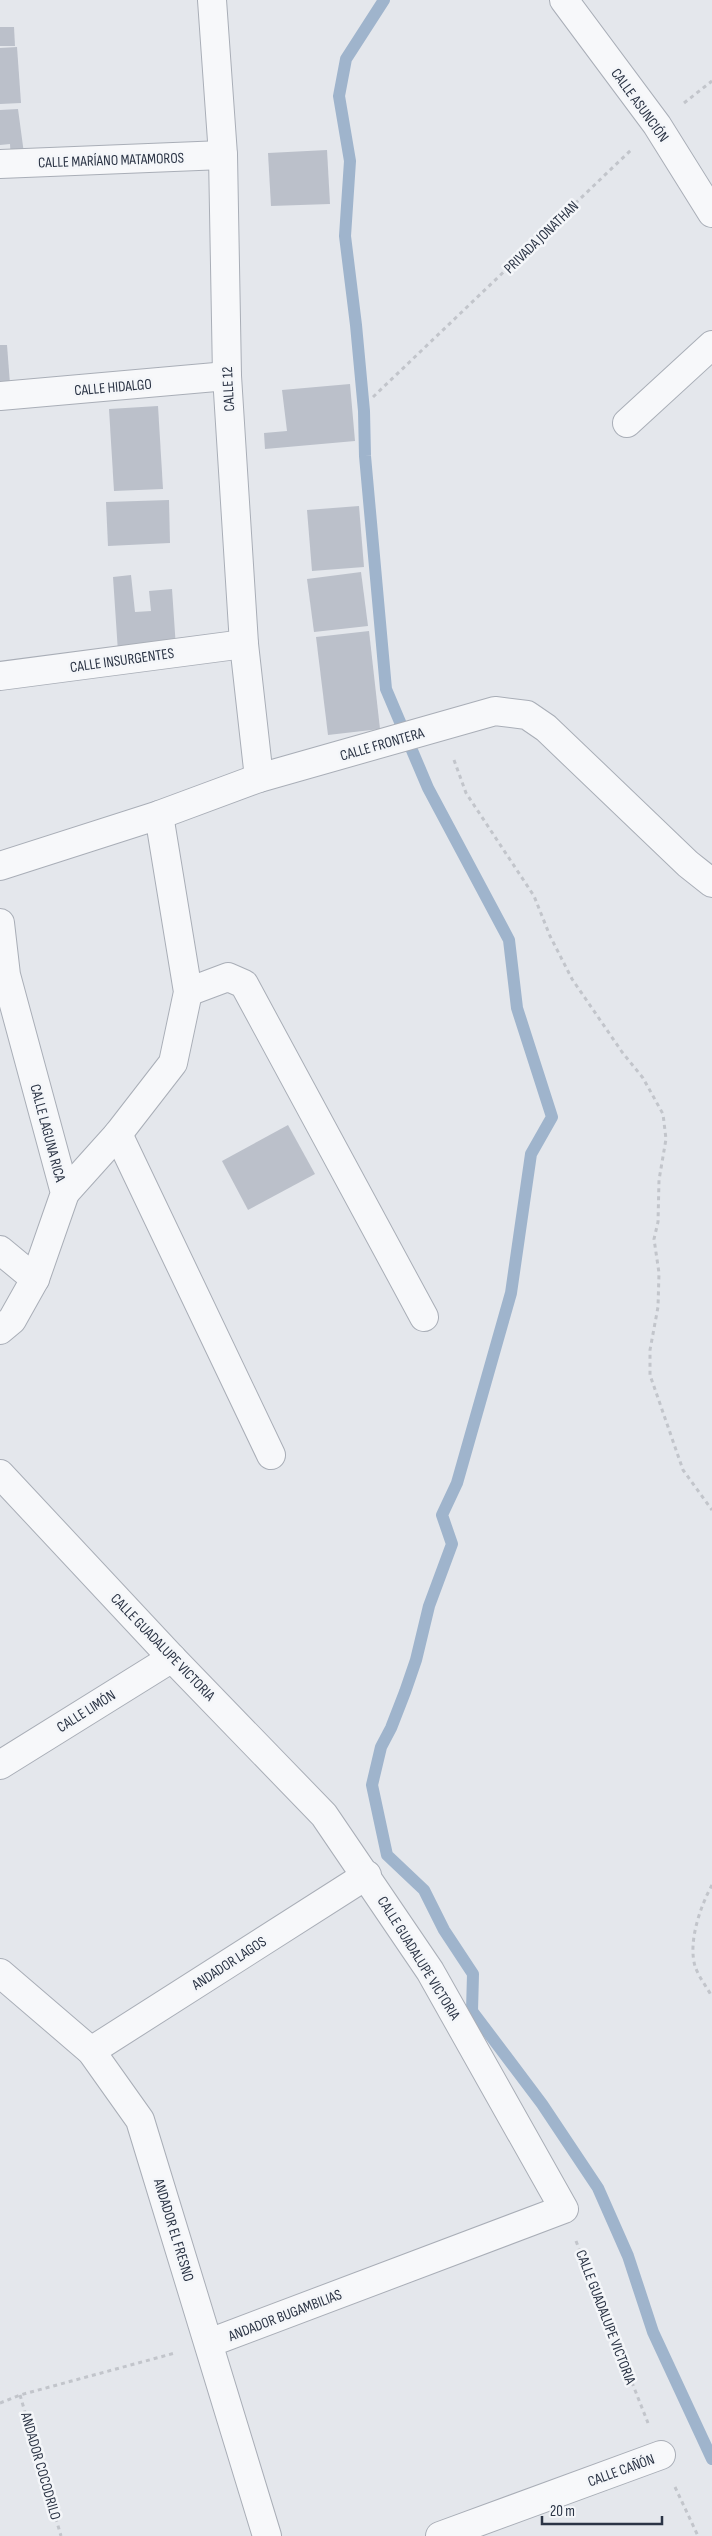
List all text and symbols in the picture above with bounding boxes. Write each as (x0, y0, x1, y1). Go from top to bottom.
street label: CALLE ASUNCIÓN (606, 65, 673, 146)
street label: CALLE MARÍANO MATAMOROS (38, 148, 184, 173)
street label: PRIVADA JONATHAN (500, 197, 583, 278)
street label: CALLE 12 (218, 366, 239, 412)
street label: CALLE HIDALGO (73, 375, 153, 400)
street label: CALLE INSURGENTES (69, 644, 175, 677)
street label: CALLE FRONTERA (338, 723, 427, 766)
street label: CALLE LAGUNA RICA (25, 1082, 70, 1185)
street label: CALLE GUADALUPE VICTORIA (106, 1590, 219, 1706)
street label: CALLE LIMÓN (53, 1686, 119, 1737)
street label: CALLE GUADALUPE VICTORIA (373, 1893, 465, 2024)
street label: ANDADOR LAGOS (188, 1932, 270, 1995)
street label: ANDADOR EL FRESNO (149, 2176, 198, 2284)
street label: CALLE GUADALUPE VICTORIA (571, 2247, 640, 2388)
street label: ANDADOR BUGAMBILIAS (225, 2285, 345, 2346)
street label: ANDADOR COCODRILO (16, 2409, 65, 2522)
street label: CALLE CAÑÓN (585, 2450, 657, 2491)
scale bar (542, 2494, 662, 2526)
text: 20 m (550, 2502, 575, 2521)

